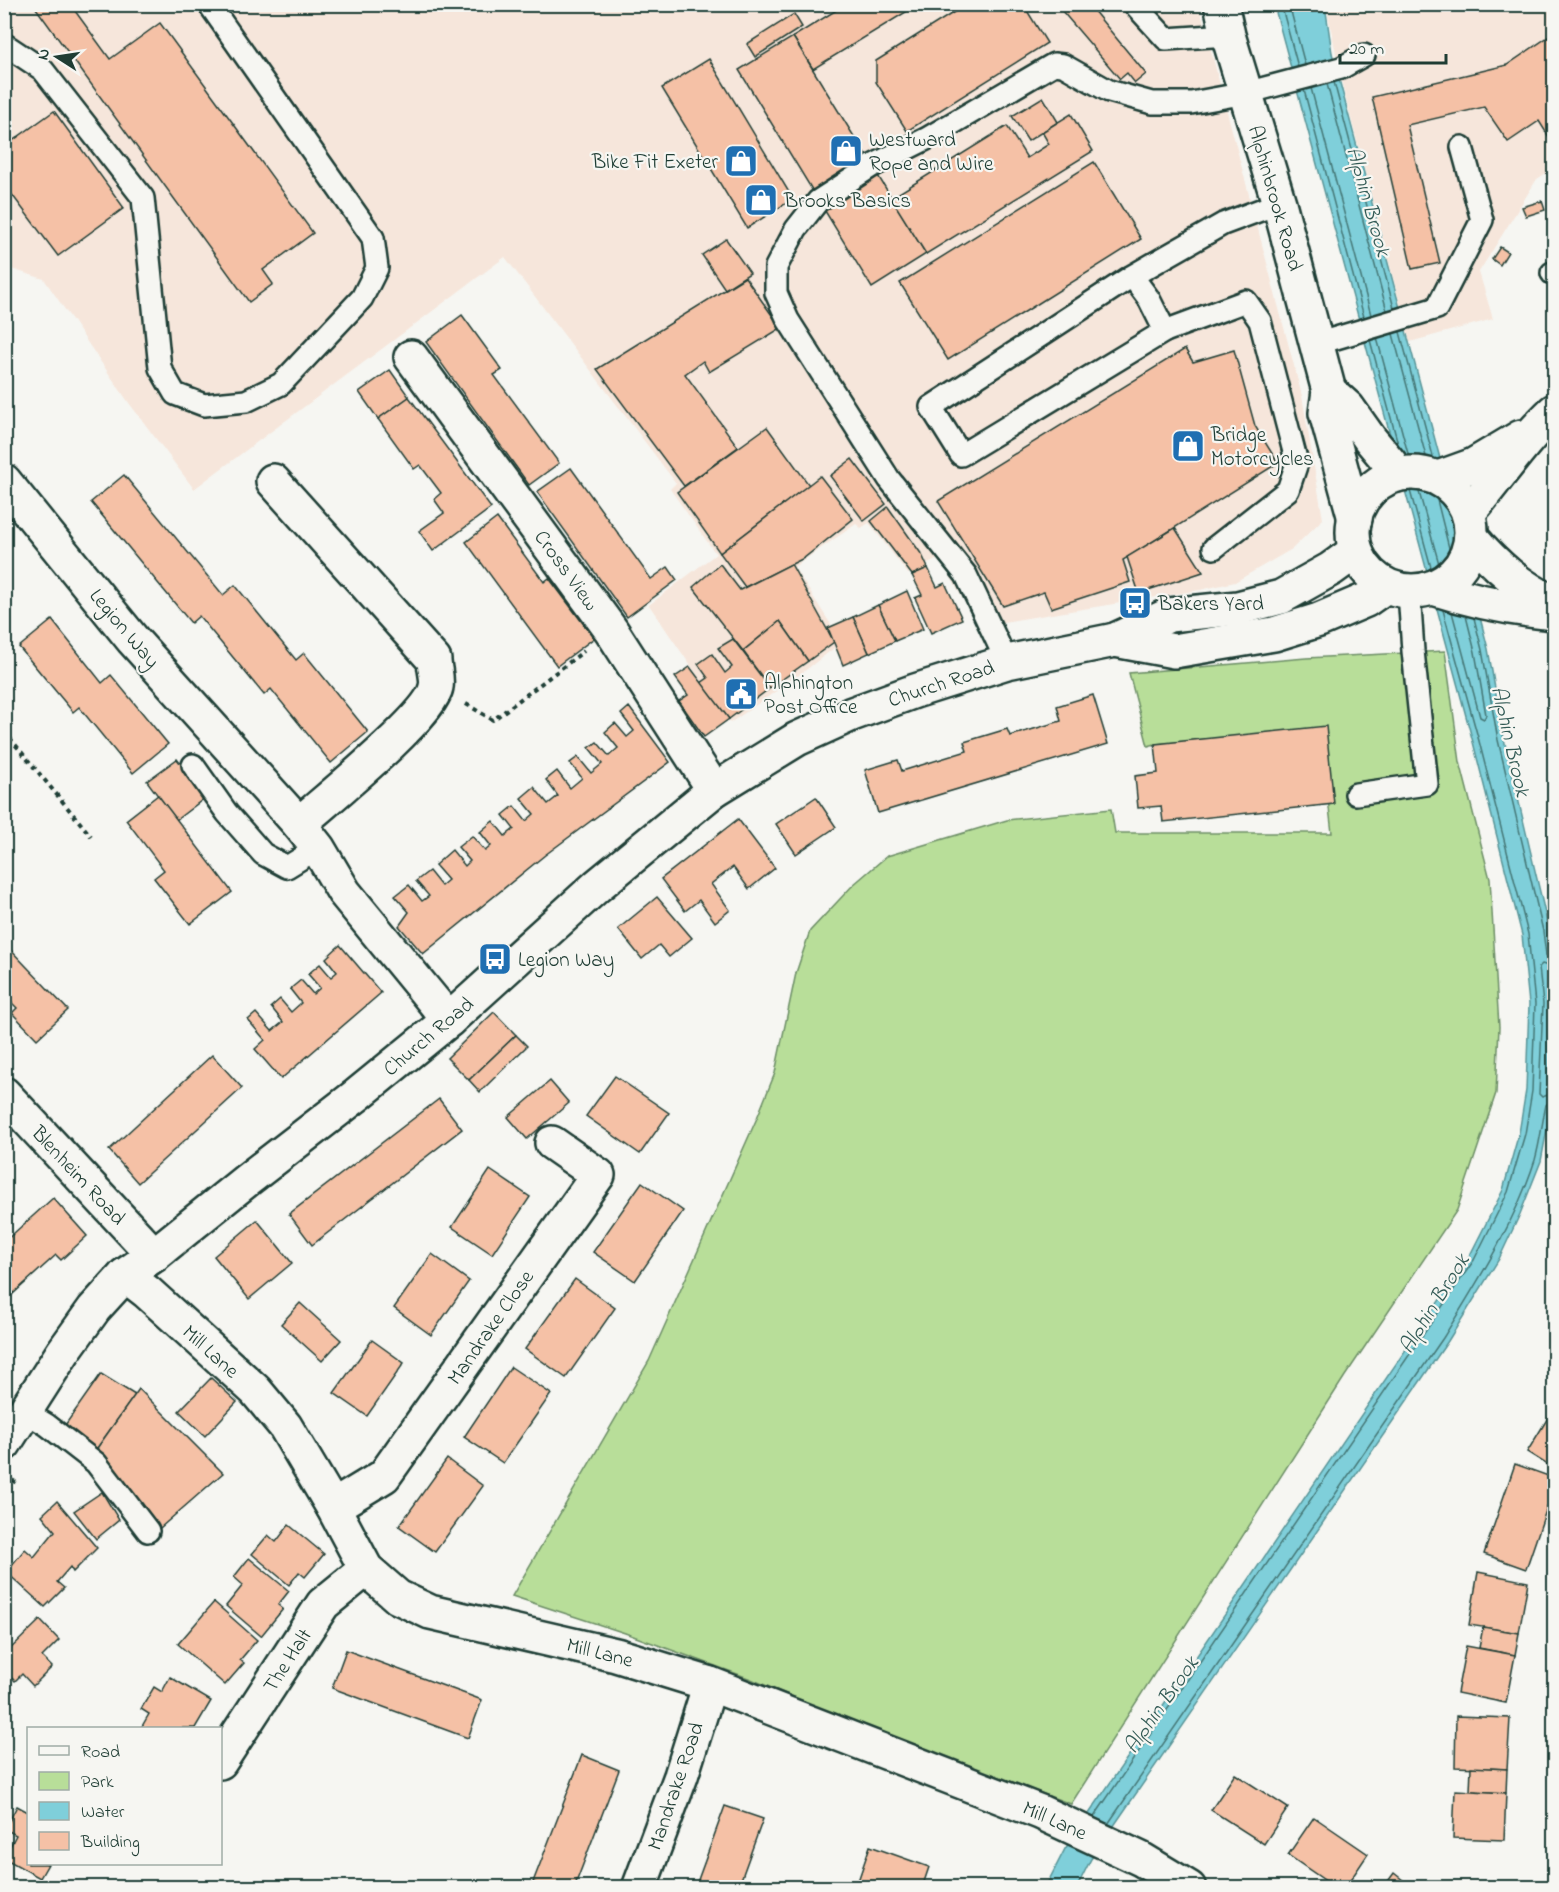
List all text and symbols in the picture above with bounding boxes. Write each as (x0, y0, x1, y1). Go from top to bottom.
north arrow (27, 27, 87, 87)
scale bar (1340, 27, 1446, 65)
text: 20 m (1349, 37, 1384, 63)
text: N (31, 46, 57, 62)
street label: Alphinbrook Road (1239, 122, 1309, 275)
place label: Westward Rope and Wire (869, 126, 994, 180)
shop icon: Westward Rope and Wire (828, 133, 864, 169)
shop icon: Bike Fit Exeter (723, 143, 759, 179)
water label: Alphin Brook (1336, 143, 1398, 262)
place label: Bike Fit Exeter (591, 148, 718, 178)
shop icon: Brooks Basics (743, 182, 779, 218)
place label: Brooks Basics (783, 187, 911, 217)
place label: Bridge Motorcycles (1210, 421, 1314, 477)
shop icon: Bridge Motorcycles (1170, 428, 1206, 464)
street label: Cross View (526, 525, 605, 618)
street label: Legion Way (80, 583, 166, 677)
bus stop icon: Bakers Yard (1117, 585, 1153, 621)
place label: Bakers Yard (1157, 590, 1264, 620)
street label: Church Road (885, 654, 999, 716)
place label: Alphington Post Office (764, 669, 858, 723)
public building icon: Alphington Post Office (723, 676, 759, 712)
water label: Alphin Brook (1481, 683, 1538, 802)
bus stop icon: Legion Way (477, 941, 513, 977)
place label: Legion Way (518, 946, 614, 978)
street label: Church Road (377, 991, 481, 1084)
street label: Blenheim Road (23, 1119, 132, 1233)
water label: Alphin Brook (1392, 1247, 1480, 1361)
street label: Mandrake Close (441, 1264, 543, 1392)
street label: Mill Lane (174, 1319, 245, 1387)
street label: The Halt (257, 1623, 321, 1699)
street label: Mill Lane (563, 1631, 637, 1677)
water label: Alphin Brook (1117, 1649, 1209, 1761)
street label: Mandrake Road (641, 1718, 713, 1855)
legend (27, 1727, 222, 1865)
text: Road (81, 1740, 120, 1766)
text: Park (81, 1770, 114, 1796)
street label: Mill Lane (1017, 1794, 1092, 1850)
text: Water (81, 1800, 125, 1826)
text: Building (80, 1830, 140, 1857)

